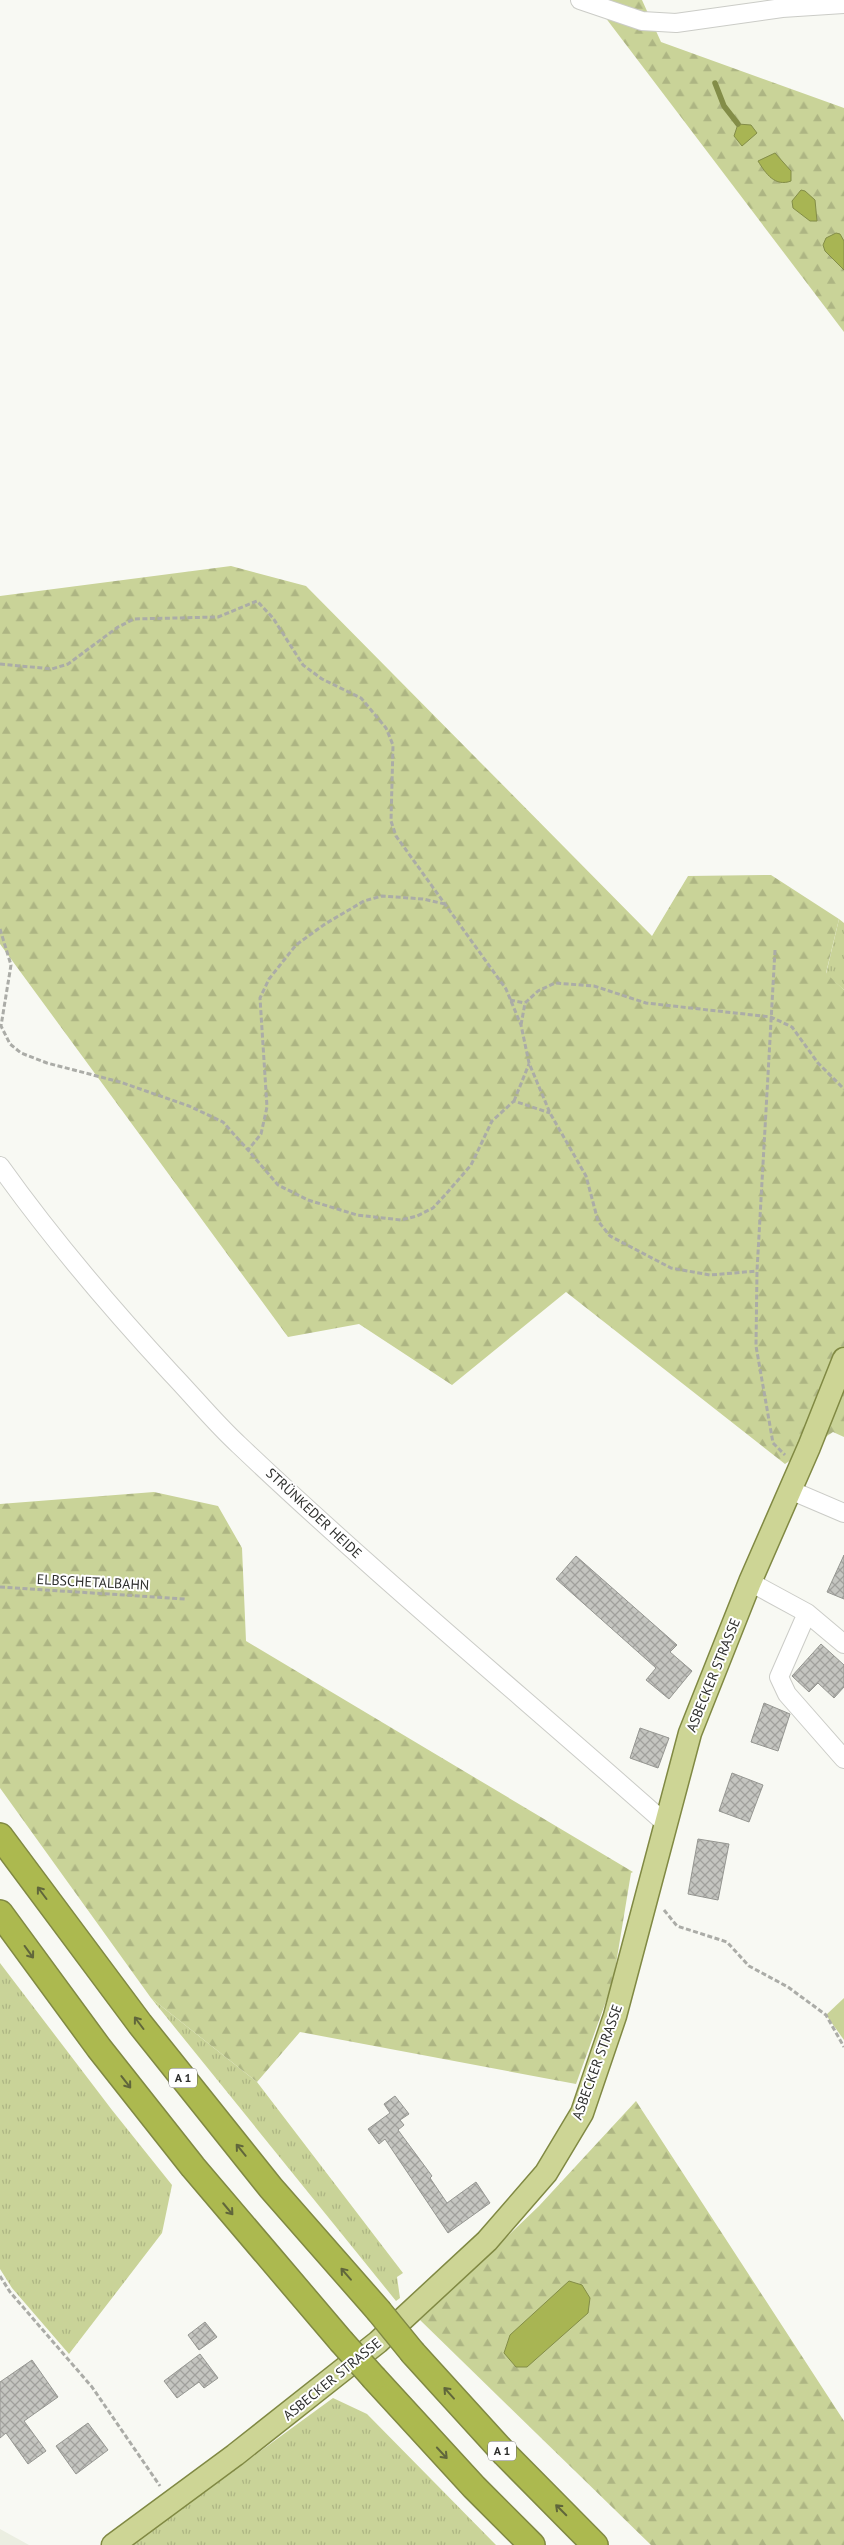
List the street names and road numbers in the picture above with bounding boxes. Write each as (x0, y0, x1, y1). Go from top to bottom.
street label: STRÜNKEDER HEIDE (262, 1464, 366, 1562)
street label: ELBSCHETALBAHN (36, 1570, 150, 1594)
street label: ASBECKER STRASSE (682, 1615, 744, 1735)
street label: ASBECKER STRASSE (568, 2002, 626, 2122)
road number: A 1 (169, 2068, 197, 2088)
street label: ASBECKER STRASSE (279, 2334, 385, 2424)
road number: A 1 (488, 2442, 516, 2460)

